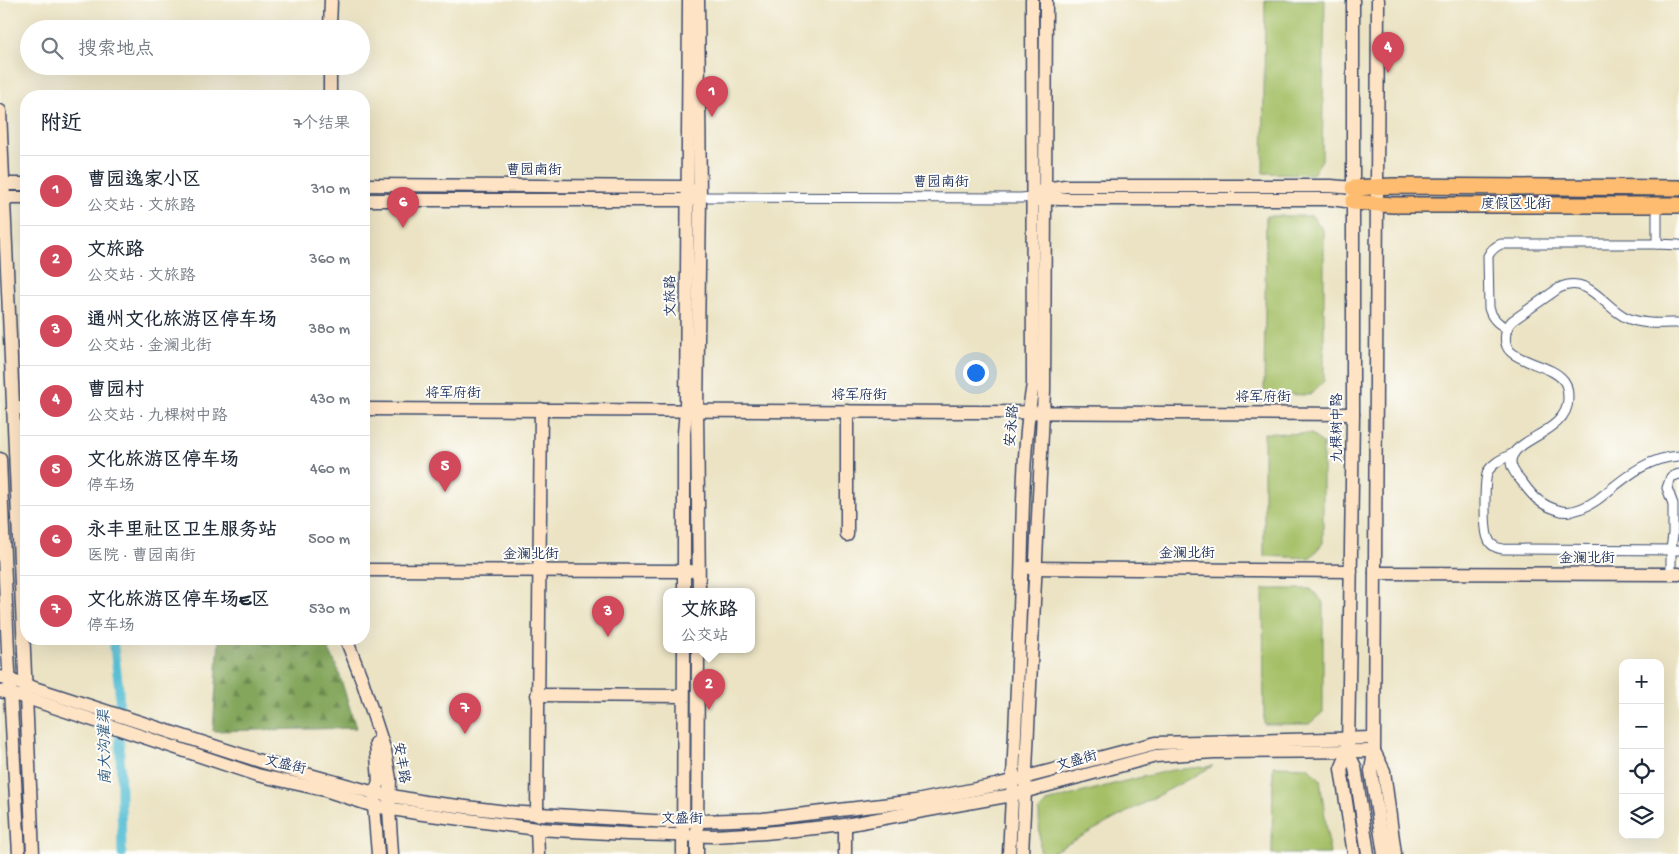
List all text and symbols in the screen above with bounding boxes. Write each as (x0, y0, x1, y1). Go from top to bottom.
search box (20, 20, 370, 75)
pin: 4 (1372, 32, 1404, 73)
icon: search (38, 34, 66, 62)
text: 搜索地点 (78, 39, 154, 62)
pin: 1 (696, 76, 728, 117)
text: 附近 (40, 113, 82, 138)
text: 7个结果 (294, 116, 350, 135)
street label: 曹园南街 (506, 162, 562, 180)
text: 曹园逸家小区 (87, 170, 201, 193)
street label: 曹园南街 (913, 174, 969, 192)
text: 1 (53, 181, 59, 200)
text: 310 m (311, 181, 350, 200)
pin: 6 (387, 187, 419, 228)
street label: 度假区北街 (1481, 196, 1551, 214)
text: 公交站 · 文旅路 (87, 198, 196, 217)
text: 文旅路 (87, 240, 144, 263)
text: 2 (52, 251, 60, 270)
text: 360 m (309, 251, 350, 270)
text: 公交站 · 文旅路 (87, 268, 196, 287)
street label: 文旅路 (662, 275, 681, 317)
text: 通州文化旅游区停车场 (87, 310, 277, 333)
text: 3 (52, 321, 60, 340)
text: 380 m (309, 321, 350, 340)
text: 公交站 · 金澜北街 (87, 338, 212, 357)
your location (963, 360, 989, 386)
text: 曹园村 (87, 380, 144, 403)
street label: 将军府街 (425, 385, 481, 403)
street label: 将军府街 (831, 387, 887, 405)
street label: 将军府街 (1235, 389, 1291, 407)
text: 4 (52, 391, 60, 410)
text: 430 m (310, 391, 350, 410)
street label: 九棵树中路 (1329, 393, 1347, 463)
street label: 安永路 (1002, 404, 1023, 448)
text: 公交站 · 九棵树中路 (87, 408, 228, 427)
text: 文化旅游区停车场 (87, 450, 239, 473)
pin: 5 (429, 451, 461, 492)
text: 5 (52, 461, 60, 480)
text: 460 m (310, 461, 350, 480)
text: 停车场 (87, 478, 135, 497)
text: 永丰里社区卫生服务站 (87, 520, 277, 543)
text: 6 (52, 531, 60, 550)
text: 500 m (308, 531, 350, 550)
street label: 金澜北街 (1159, 545, 1215, 563)
street label: 金澜北街 (503, 546, 559, 564)
text: 医院 · 曹园南街 (87, 548, 196, 567)
street label: 金澜北街 (1559, 550, 1615, 568)
popup (663, 588, 755, 653)
text: 文化旅游区停车场E区 (87, 590, 270, 613)
pin: 3 (592, 596, 624, 637)
text: 文旅路 (680, 600, 738, 623)
text: 7 (52, 601, 60, 620)
text: 530 m (309, 601, 350, 620)
text: 停车场 (87, 618, 135, 637)
text: 公交站 (680, 628, 729, 647)
map controls (1619, 659, 1664, 839)
button: + (1619, 659, 1664, 704)
pin: 2 (693, 669, 725, 710)
pin: 7 (449, 693, 481, 734)
button: − (1619, 704, 1664, 749)
water label: 南大沟灌渠 (95, 707, 116, 785)
street label: 安丰路 (388, 741, 413, 785)
street label: 文盛街 (1054, 747, 1100, 776)
button: locate (1619, 749, 1664, 794)
street label: 文盛街 (263, 752, 308, 779)
button: layers (1619, 794, 1664, 839)
street label: 文盛街 (661, 810, 703, 829)

